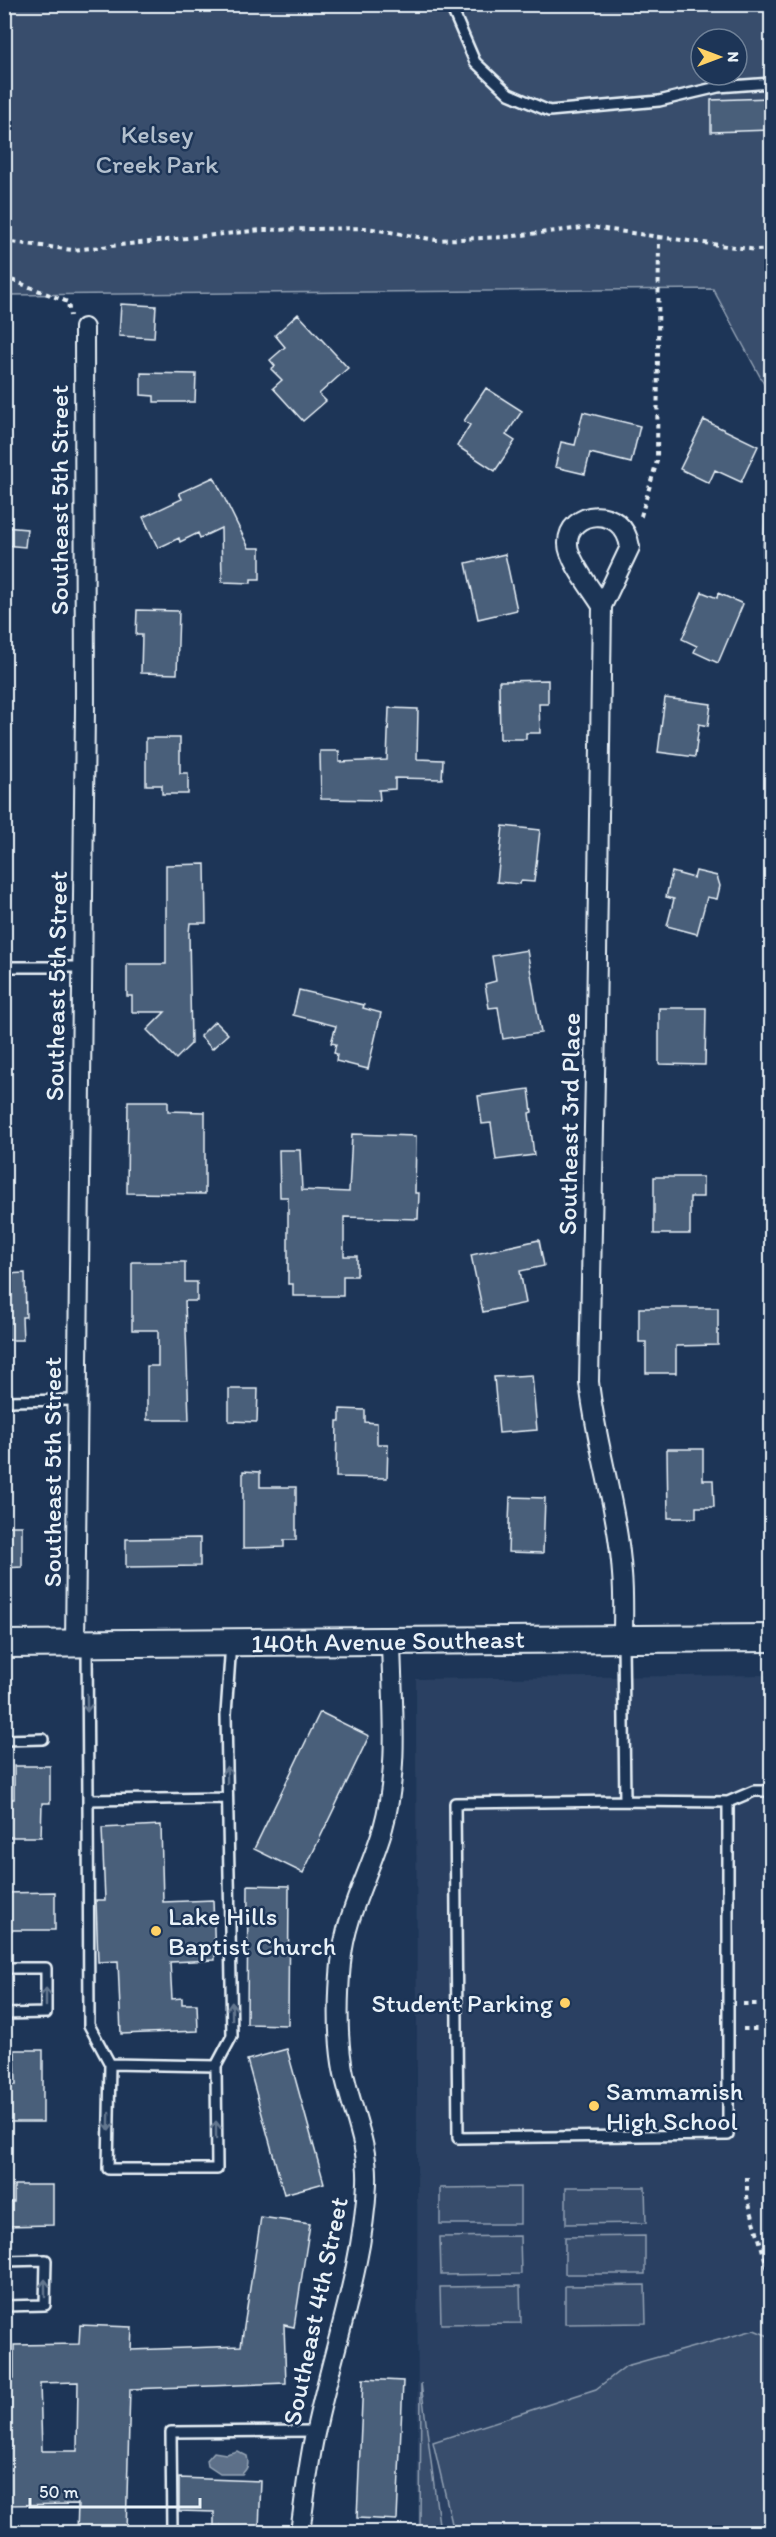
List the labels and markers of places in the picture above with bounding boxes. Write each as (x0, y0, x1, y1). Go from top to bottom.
place label: Lake Hills Baptist Church (168, 1900, 336, 1962)
marker: Lake Hills Baptist Church (149, 1924, 163, 1938)
place label: Student Parking (371, 1987, 554, 2019)
marker: Student Parking (558, 1996, 572, 2010)
place label: Sammamish High School (606, 2075, 743, 2137)
marker: Sammamish High School (587, 2099, 601, 2113)

